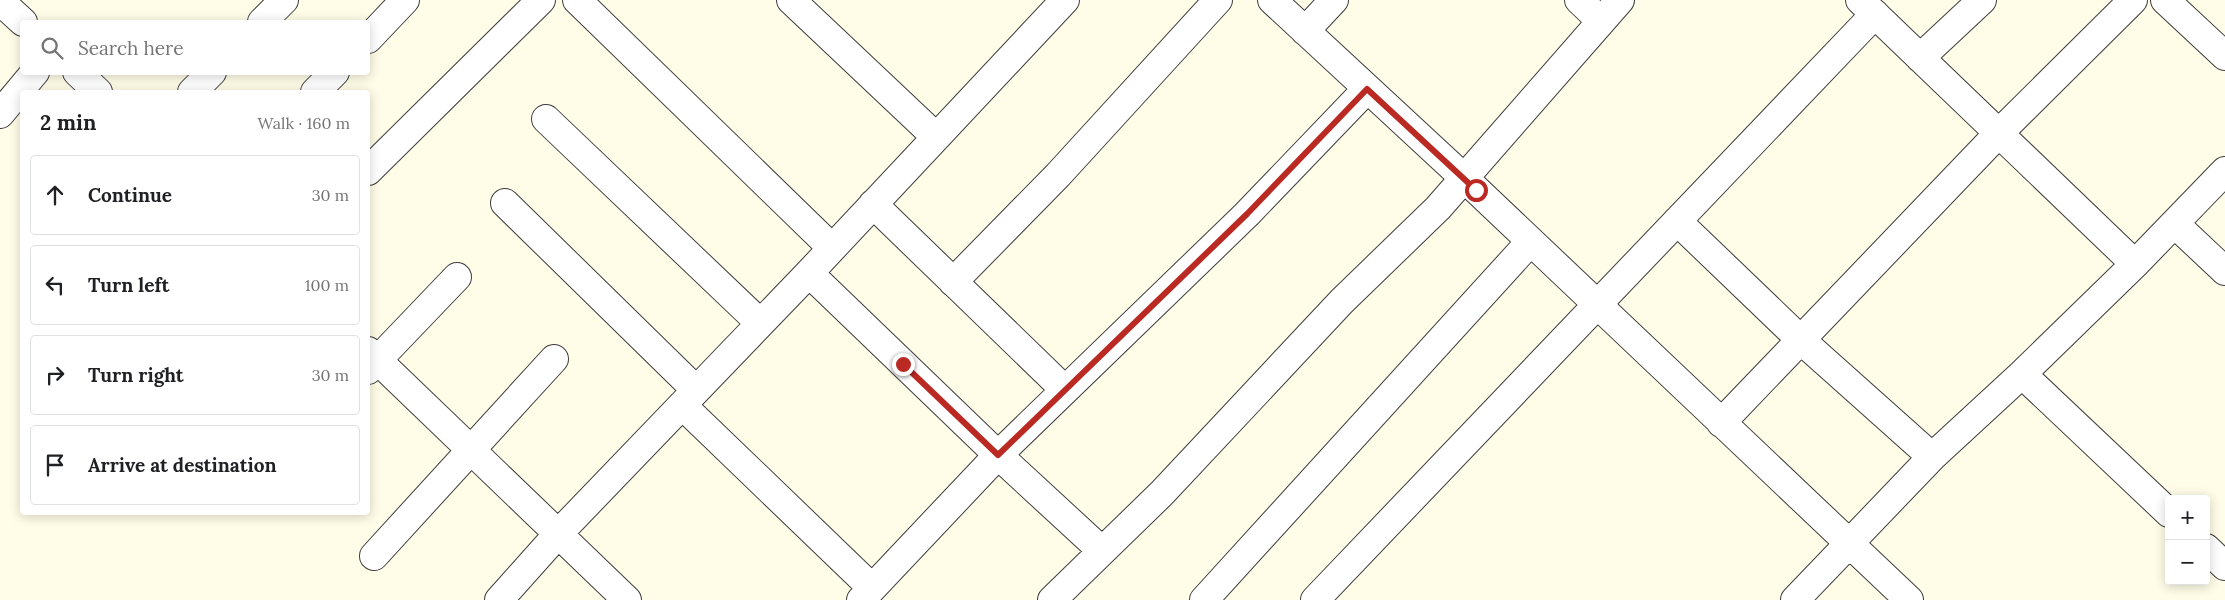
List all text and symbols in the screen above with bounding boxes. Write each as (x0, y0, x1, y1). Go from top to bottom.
search box (20, 20, 370, 75)
icon: search (38, 34, 66, 62)
text: Search here (78, 36, 184, 60)
text: 2 min (40, 109, 96, 136)
text: Walk · 160 m (258, 113, 350, 133)
route start (1465, 179, 1488, 202)
icon: ahead (41, 181, 69, 209)
text: Continue (88, 183, 172, 207)
text: 30 m (312, 185, 349, 205)
icon: left (41, 271, 69, 299)
text: Turn left (88, 273, 169, 297)
text: 100 m (305, 275, 349, 295)
route end (892, 353, 915, 376)
icon: right (41, 361, 69, 389)
text: Turn right (88, 363, 184, 387)
text: 30 m (312, 365, 349, 385)
icon: arrive (41, 451, 69, 479)
text: Arrive at destination (88, 453, 277, 477)
map controls (2165, 495, 2210, 585)
button: + (2165, 495, 2210, 540)
button: − (2165, 540, 2210, 585)

